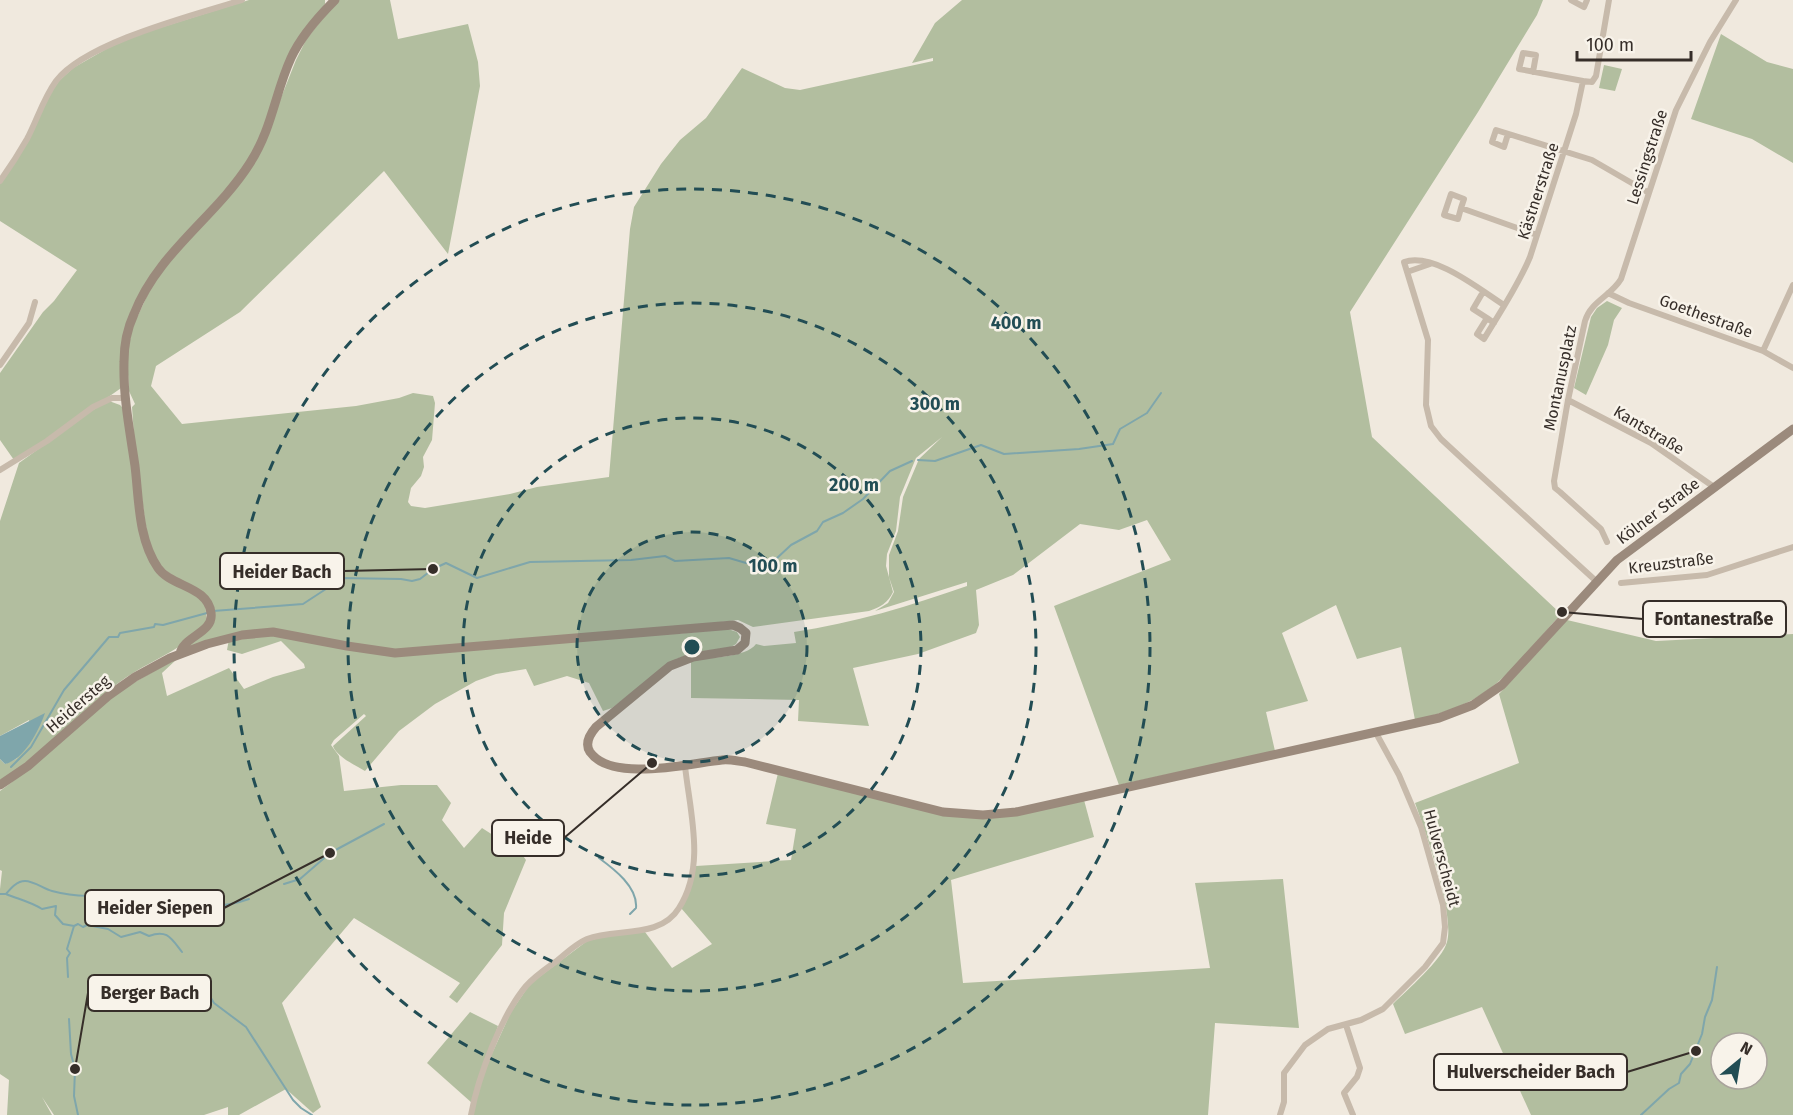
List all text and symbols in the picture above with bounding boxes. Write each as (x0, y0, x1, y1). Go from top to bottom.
scale bar (1577, 24, 1691, 62)
text: 100 m (1586, 34, 1634, 56)
street label: Lessingstraße (1623, 107, 1671, 207)
street label: Kästnerstraße (1513, 140, 1563, 242)
street label: Goethestraße (1657, 290, 1755, 342)
text: 400 m (991, 312, 1041, 334)
street label: Montanusplatz (1540, 324, 1580, 432)
text: 300 m (909, 393, 960, 415)
street label: Kantstraße (1610, 402, 1688, 458)
text: 200 m (829, 474, 879, 496)
street label: Kölner Straße (1613, 474, 1703, 548)
street label: Kreuzstraße (1627, 548, 1715, 578)
callout: Heider Bach (220, 553, 344, 589)
text: 100 m (749, 555, 797, 577)
text: Heider Bach (232, 561, 332, 583)
callout: Fontanestraße (1643, 601, 1786, 637)
text: Fontanestraße (1655, 608, 1774, 630)
centre of rings (682, 637, 702, 657)
street label: Heidersteg (42, 671, 114, 737)
street label: Hulverscheidt (1420, 807, 1464, 909)
callout: Heide (492, 820, 564, 856)
text: Heide (504, 827, 552, 849)
callout: Heider Siepen (85, 890, 224, 926)
text: Heider Siepen (97, 897, 213, 919)
callout: Berger Bach (88, 975, 211, 1011)
text: Berger Bach (101, 982, 199, 1004)
north arrow (1709, 1031, 1769, 1091)
text: N (1737, 1038, 1756, 1059)
callout: Hulverscheider Bach (1434, 1054, 1627, 1090)
text: Hulverscheider Bach (1447, 1061, 1615, 1083)

